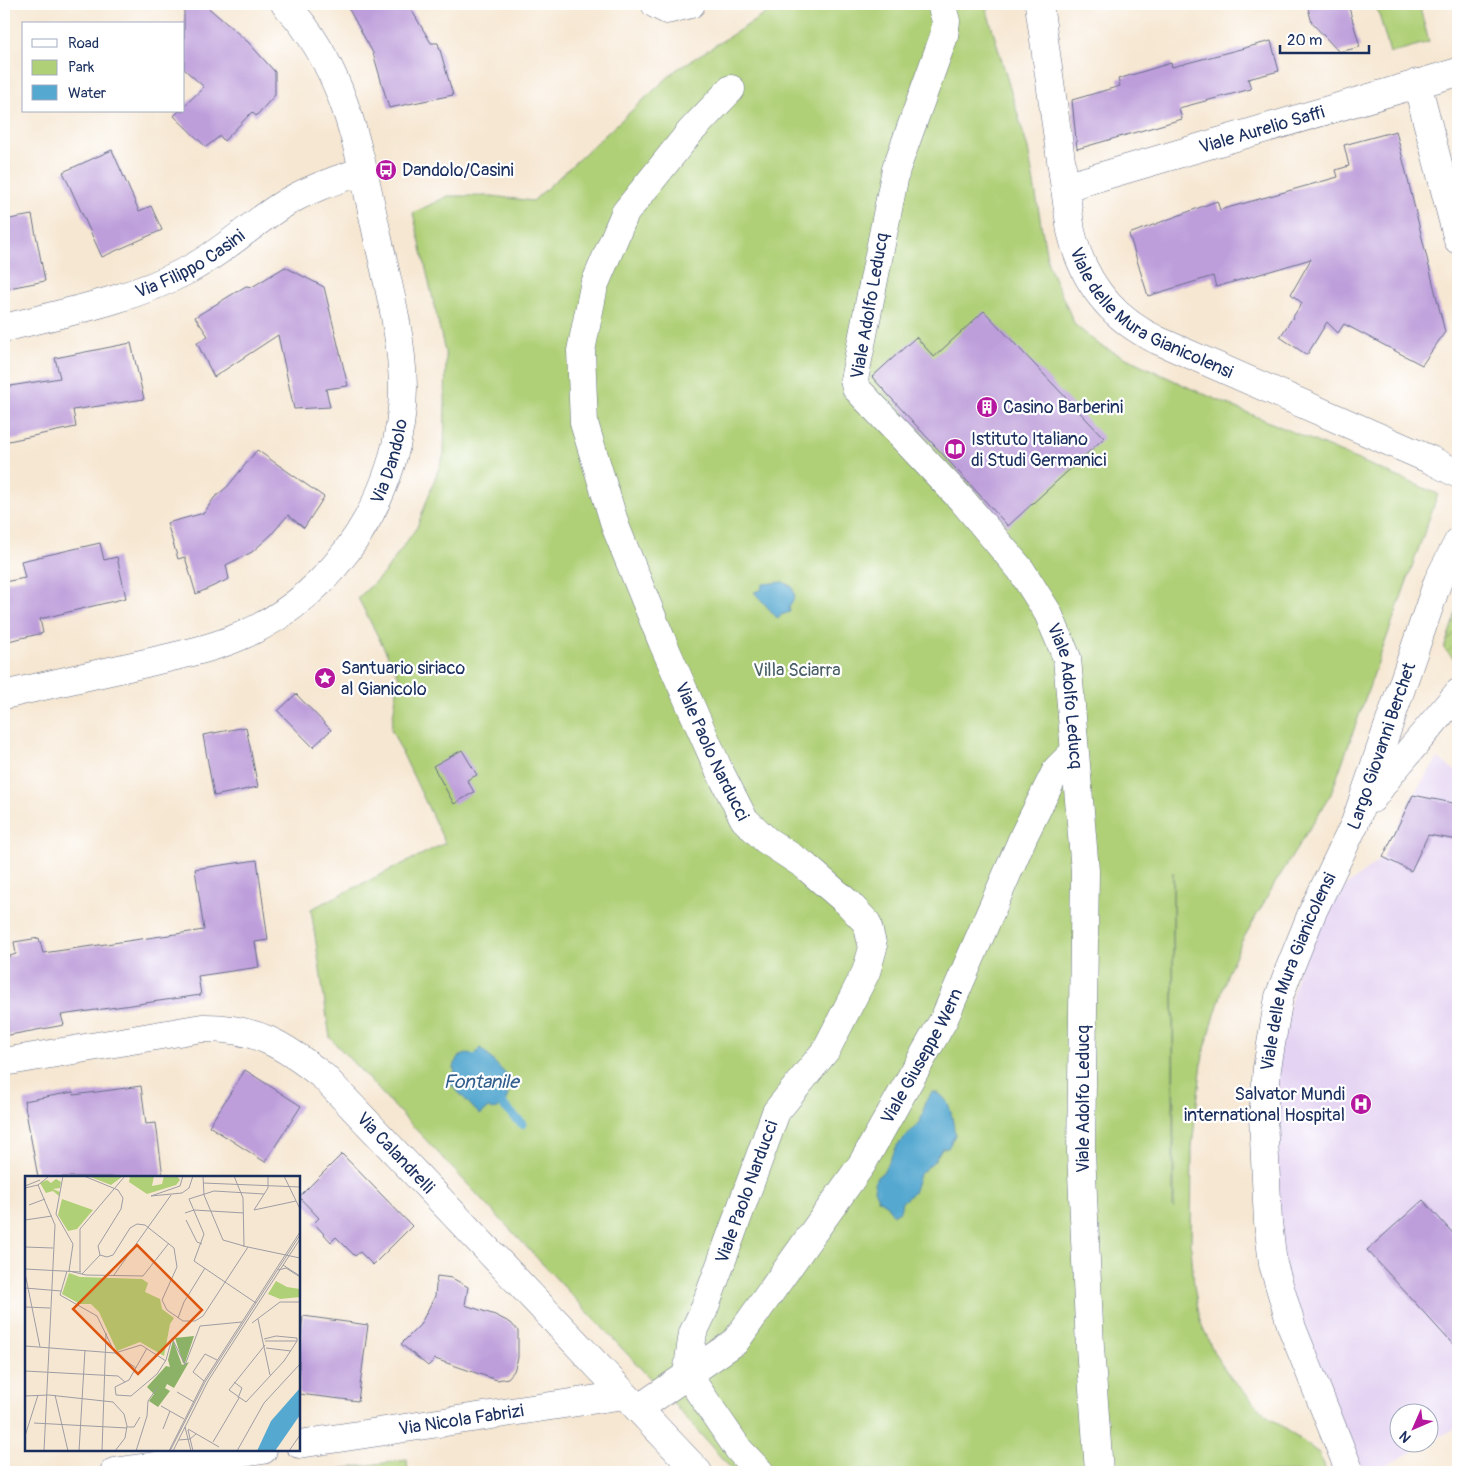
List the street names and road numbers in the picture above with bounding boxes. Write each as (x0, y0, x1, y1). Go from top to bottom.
street label: Viale Aurelio Saffi (1196, 100, 1327, 159)
street label: Via Filippo Casini (132, 224, 250, 303)
street label: Viale Adolfo Leducq (846, 231, 894, 381)
street label: Viale delle Mura Gianicolensi (1065, 244, 1237, 383)
street label: Via Dandolo (365, 417, 412, 507)
street label: Viale Adolfo Leducq (1042, 619, 1088, 770)
street label: Largo Giovanni Berchet (1342, 659, 1421, 834)
street label: Viale Paolo Narducci (670, 678, 755, 825)
street label: Viale delle Mura Gianicolensi (1255, 869, 1341, 1073)
street label: Viale Giuseppe Wern (876, 985, 968, 1128)
street label: Viale Adolfo Leducq (1072, 1025, 1095, 1173)
street label: Via Calandrelli (352, 1107, 440, 1198)
street label: Viale Paolo Narducci (710, 1117, 784, 1267)
street label: Via Nicola Fabrizi (397, 1399, 525, 1440)

